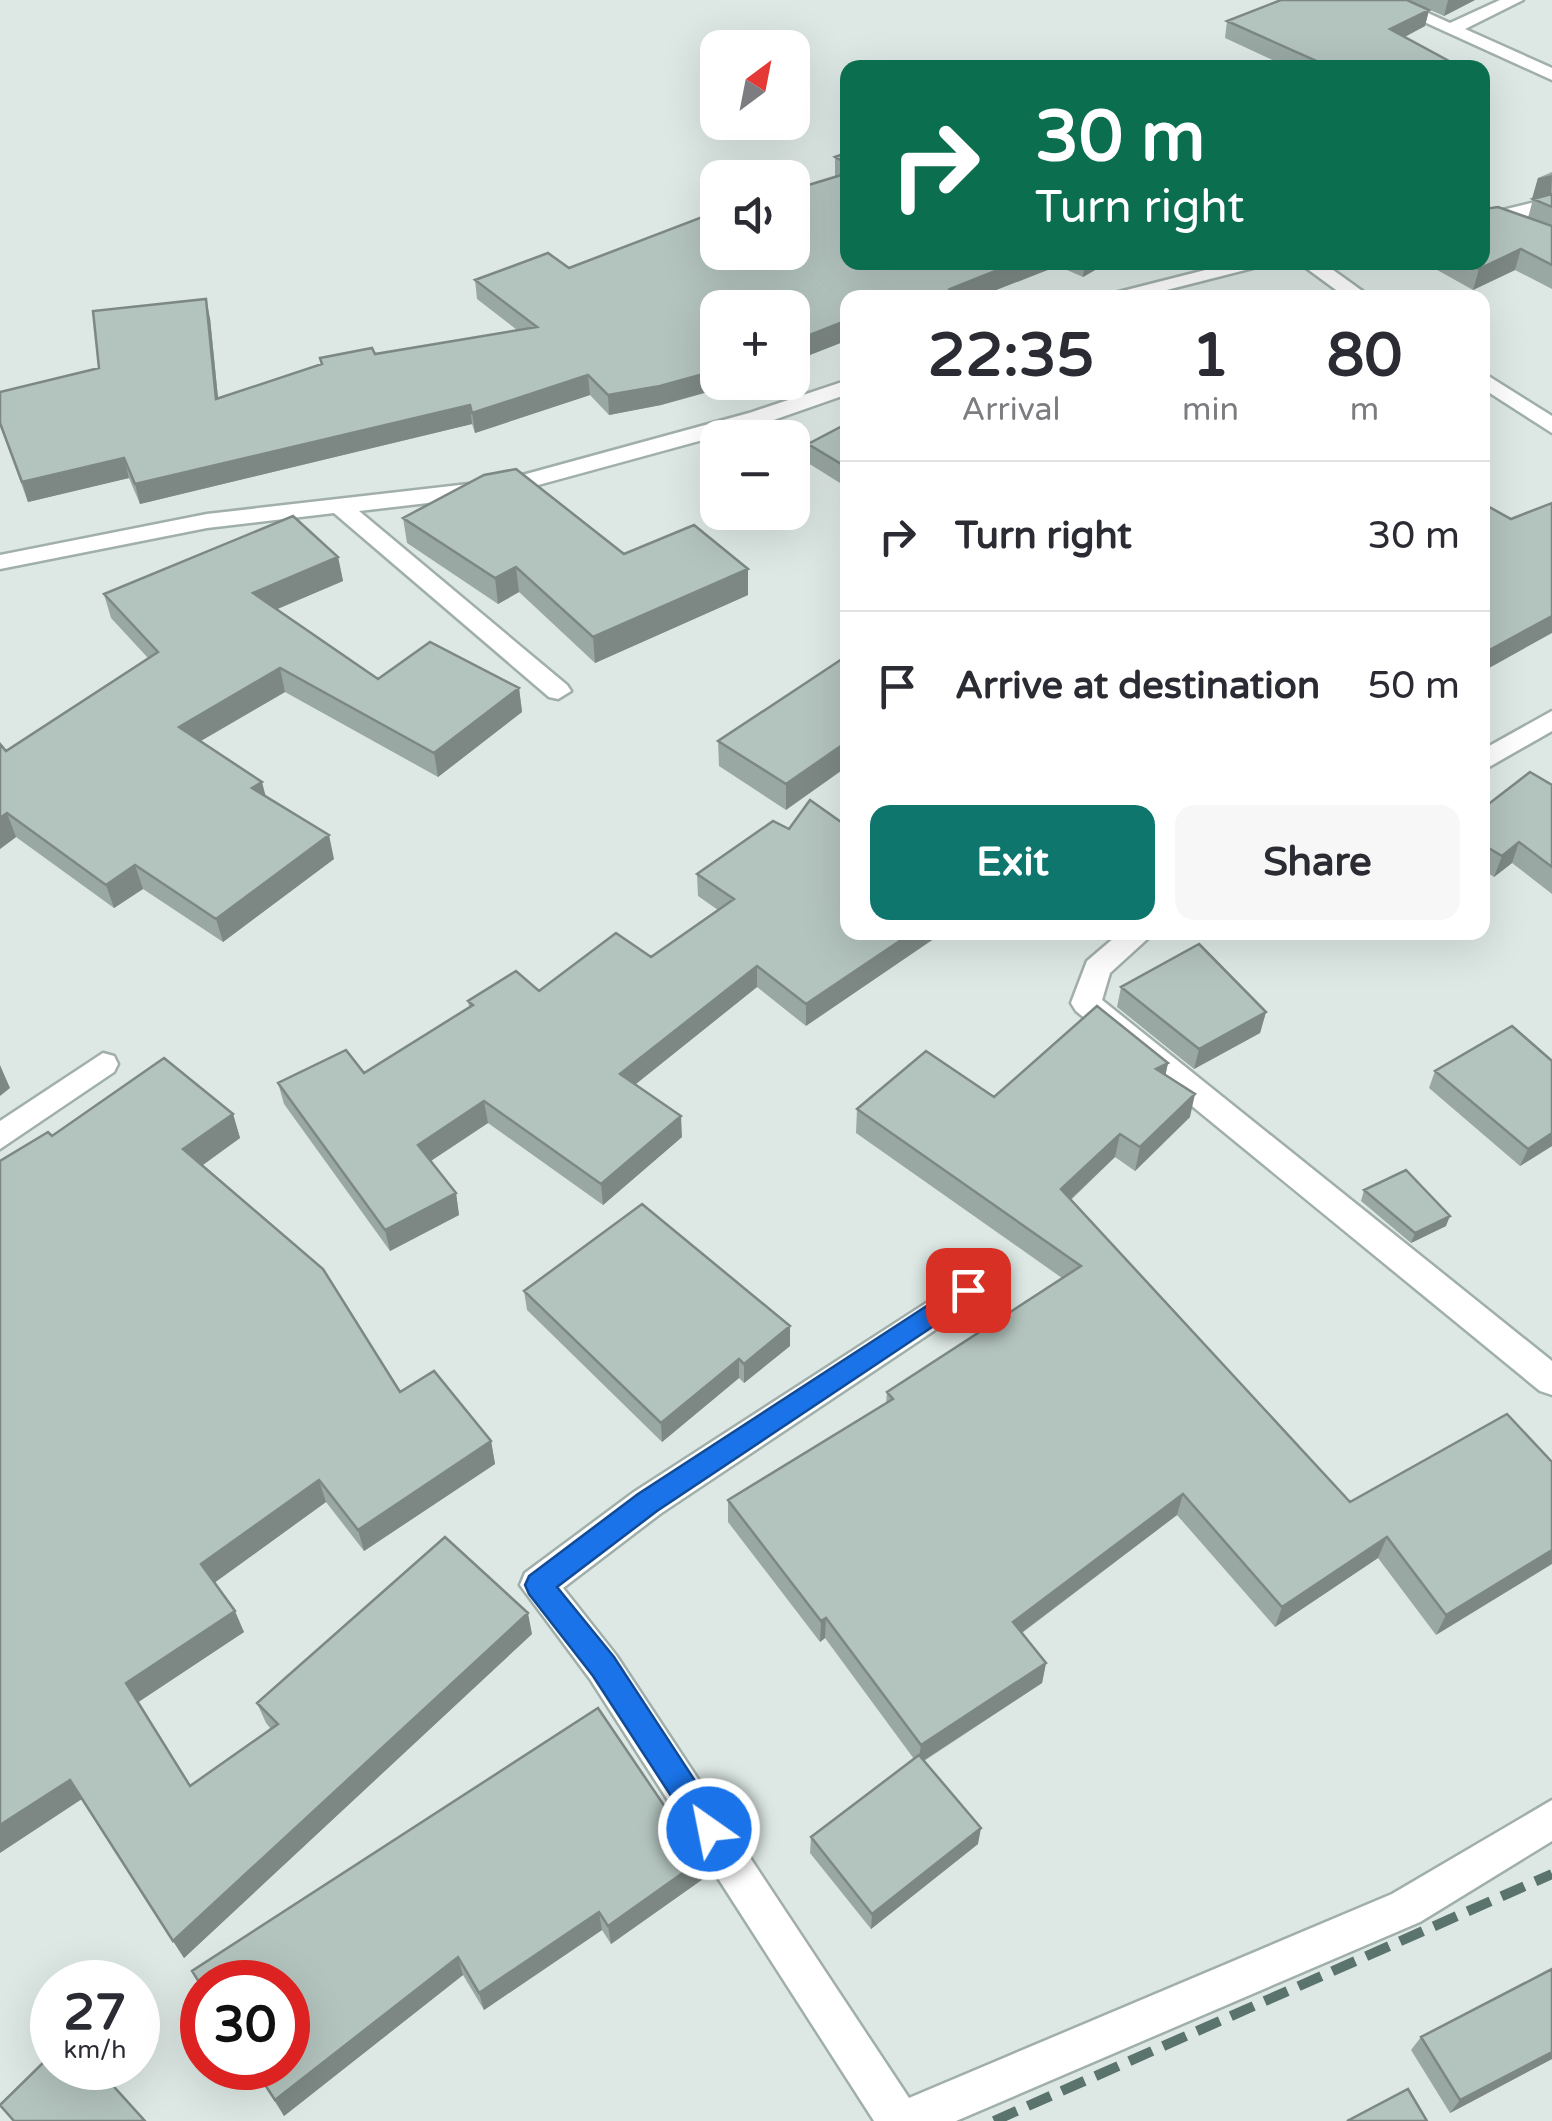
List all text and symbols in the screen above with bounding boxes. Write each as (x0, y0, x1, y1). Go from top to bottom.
north arrow (700, 30, 810, 140)
map controls (700, 30, 810, 530)
text: 30 m (1035, 96, 1205, 180)
icon: right (870, 100, 1000, 230)
button: sound (700, 160, 810, 270)
text: Turn right (1035, 181, 1244, 235)
button: + (700, 290, 810, 400)
text: 22:35 (928, 320, 1094, 392)
text: 1 (1192, 320, 1229, 392)
text: 80 (1327, 320, 1402, 392)
text: Arrival (962, 391, 1060, 429)
text: min (1182, 391, 1239, 429)
text: m (1350, 391, 1379, 429)
button: − (700, 420, 810, 530)
icon: right (870, 509, 925, 564)
text: Turn right (955, 513, 1132, 559)
text: 30 m (1368, 513, 1460, 559)
icon: arrive (870, 659, 925, 714)
text: Arrive at destination (955, 663, 1320, 709)
text: 50 m (1368, 663, 1460, 709)
button: Exit (870, 805, 1155, 920)
button: Share (1175, 805, 1460, 920)
pin (926, 1248, 1011, 1333)
icon: arrive (941, 1263, 996, 1318)
position arrow (657, 1777, 761, 1881)
speed limit sign: 30 (180, 1960, 310, 2090)
text: 27 (64, 1983, 126, 2043)
text: km/h (64, 2035, 126, 2065)

